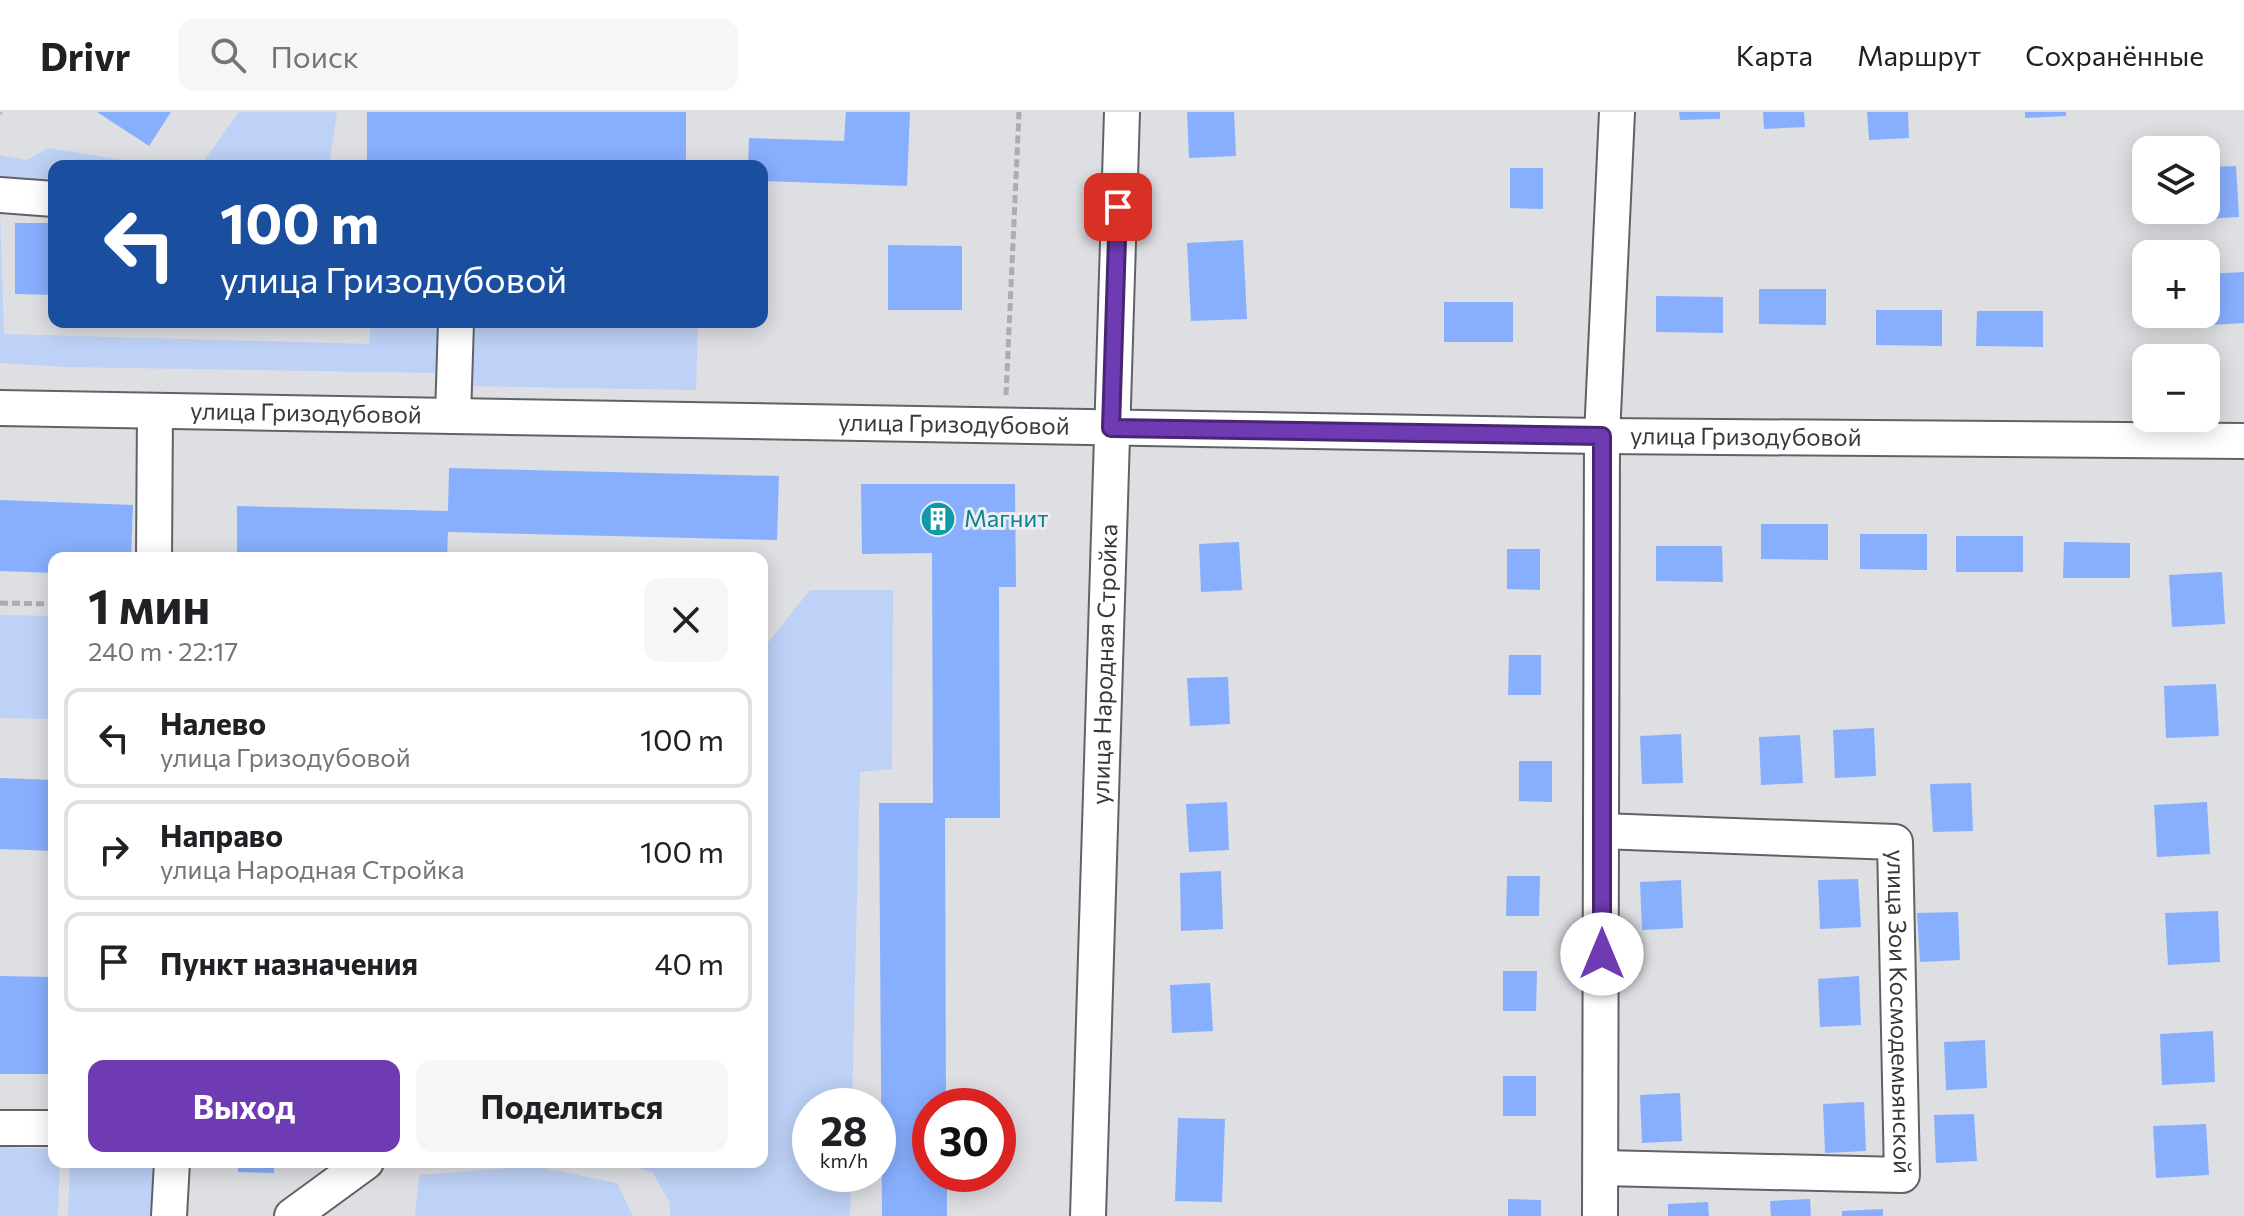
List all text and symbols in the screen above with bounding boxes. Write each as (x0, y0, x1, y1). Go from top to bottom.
search box (178, 19, 738, 91)
text: Drivr (40, 32, 130, 79)
icon: search (206, 33, 250, 77)
text: Поиск (270, 37, 359, 74)
text: Карта (1736, 38, 1813, 72)
text: Маршрут (1857, 38, 1981, 72)
text: Сохранённые (2025, 38, 2204, 72)
map controls (2132, 136, 2220, 432)
button: layers (2132, 136, 2220, 224)
pin (1084, 173, 1152, 241)
icon: arrive (1096, 185, 1140, 229)
text: 100 m (220, 187, 379, 256)
icon: left (88, 192, 192, 296)
button: + (2132, 240, 2220, 328)
text: улица Гризодубовой (220, 256, 567, 300)
button: − (2132, 344, 2220, 432)
street label: улица Гризодубовой (190, 395, 422, 428)
street label: улица Гризодубовой (838, 407, 1070, 440)
street label: улица Гризодубовой (1630, 420, 1862, 451)
building icon: Магнит (919, 500, 957, 538)
place label: Магнит (964, 503, 1048, 532)
street label: улица Народная Стройка (1085, 523, 1122, 805)
text: 1 мин (88, 575, 210, 634)
button: close (644, 578, 728, 662)
text: 240 m · 22:17 (88, 635, 238, 666)
text: Налево (160, 704, 266, 741)
icon: left (92, 716, 136, 760)
text: 100 m (640, 720, 724, 757)
text: улица Гризодубовой (160, 741, 411, 772)
text: Направо (160, 816, 283, 853)
icon: right (92, 828, 136, 872)
text: 100 m (640, 832, 724, 869)
street label: улица Зои Космодемьянской (1882, 849, 1918, 1174)
text: улица Народная Стройка (160, 853, 464, 884)
position arrow (1560, 912, 1644, 996)
icon: arrive (92, 940, 136, 984)
text: Пункт назначения (160, 944, 418, 981)
text: 40 m (655, 944, 724, 981)
button: Выход (88, 1060, 400, 1152)
button: Поделиться (416, 1060, 728, 1152)
speed limit sign: 30 (912, 1088, 1016, 1192)
text: 28 (820, 1105, 868, 1154)
text: km/h (820, 1148, 868, 1172)

